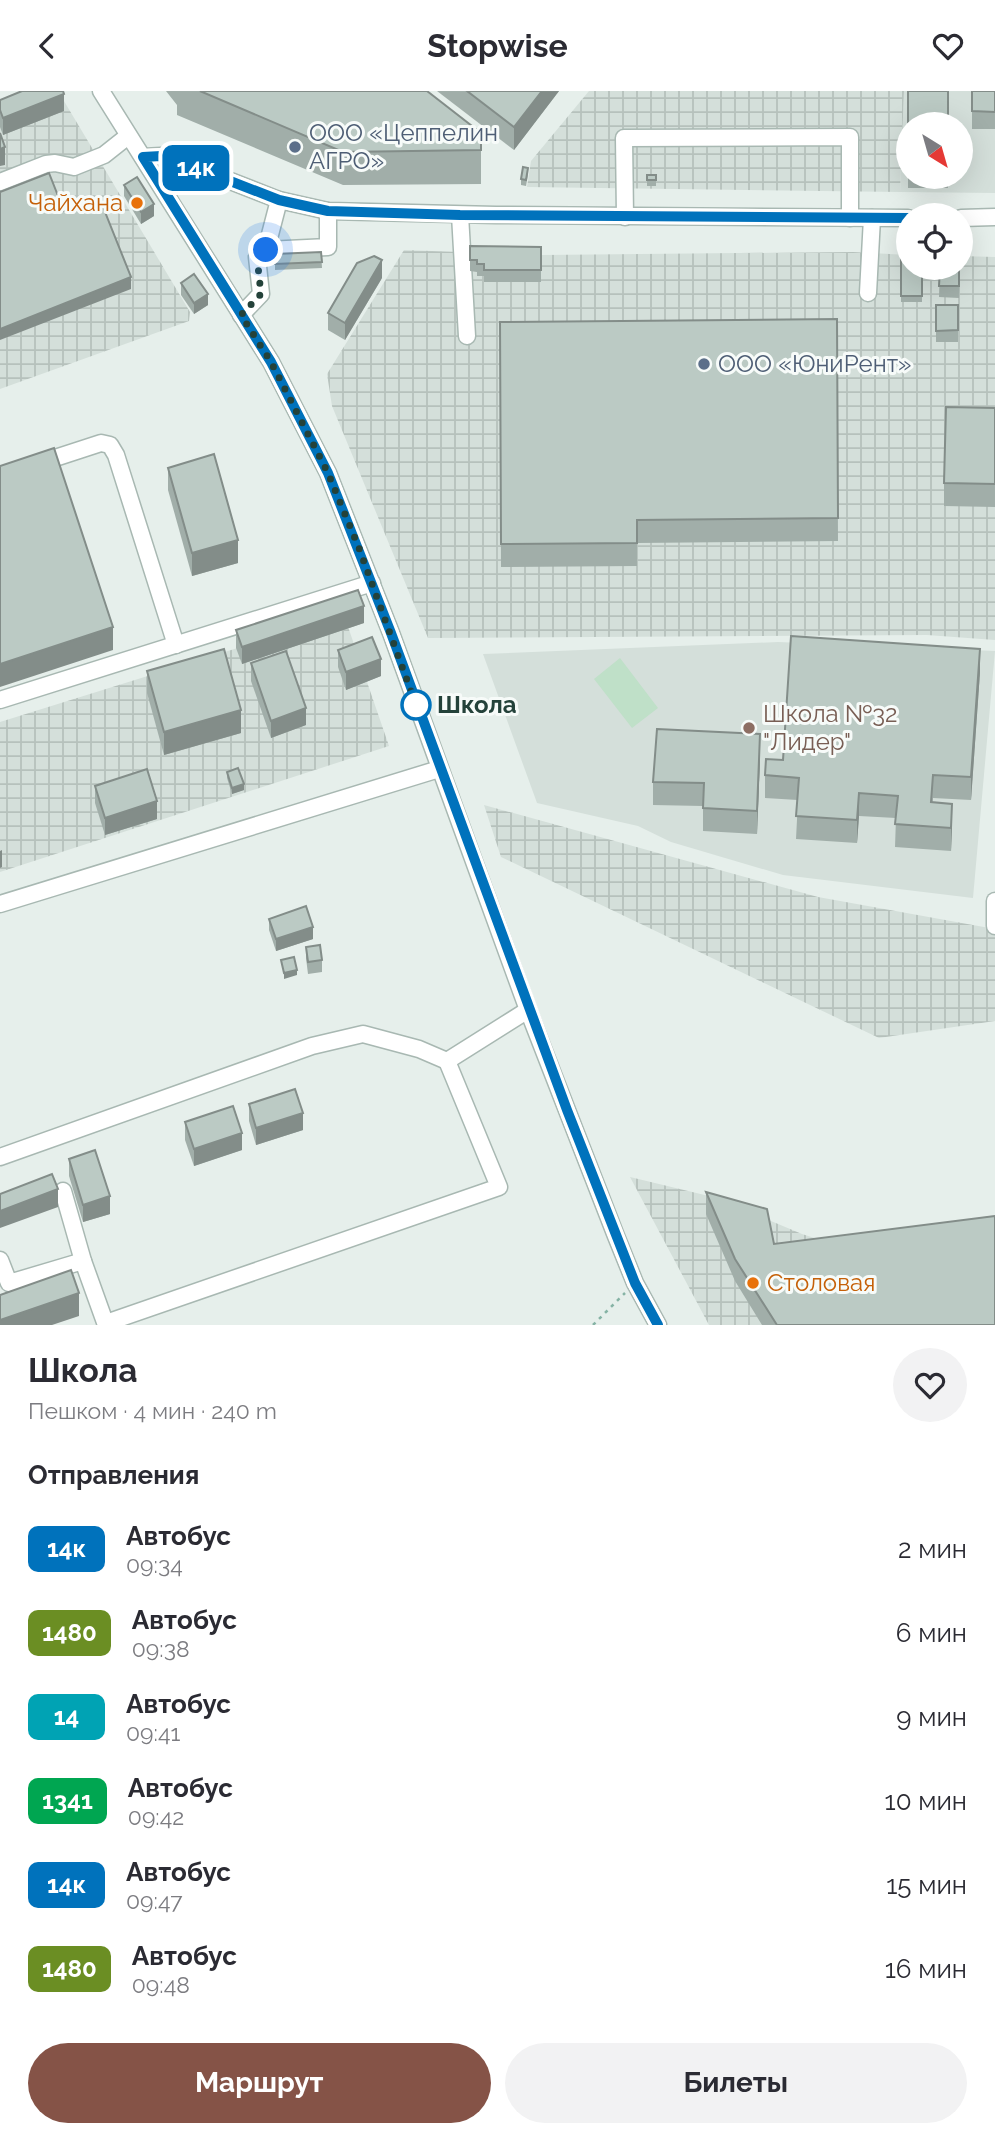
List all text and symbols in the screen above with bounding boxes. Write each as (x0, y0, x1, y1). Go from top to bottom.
icon: back (28, 27, 66, 65)
text: Stopwise (427, 27, 568, 64)
icon: heart (929, 27, 967, 65)
north arrow (896, 112, 973, 189)
map controls (896, 112, 973, 280)
place label: ООО «Цеппелин АГРО» (309, 118, 498, 175)
marker: ООО «Цеппелин АГРО» (287, 139, 303, 155)
line badge: 14к (156, 145, 236, 191)
text: 14к (176, 153, 216, 182)
place label: Чайхана (28, 188, 123, 217)
marker: Чайхана (129, 195, 145, 211)
button: locate (896, 203, 973, 280)
your location (248, 232, 283, 267)
place label: ООО «ЮниРент» (718, 349, 912, 378)
marker: ООО «ЮниРент» (696, 356, 712, 372)
marker: Школа (401, 690, 431, 720)
place label: Школа (437, 690, 517, 719)
place label: Школа №32 "Лидер" (763, 699, 897, 756)
marker: Школа №32 "Лидер" (741, 720, 757, 736)
place label: Столовая (767, 1268, 875, 1297)
marker: Столовая (745, 1275, 761, 1291)
button: heart (893, 1348, 967, 1422)
text: Школа (28, 1351, 137, 1390)
text: Пешком · 4 мин · 240 m (28, 1397, 277, 1424)
text: Отправления (28, 1460, 199, 1490)
text: Автобус (126, 1521, 231, 1551)
text: 14к (47, 1534, 86, 1563)
text: 2 мин (898, 1534, 967, 1564)
text: 09:34 (126, 1551, 183, 1578)
text: Автобус (132, 1605, 237, 1635)
text: 1480 (42, 1618, 97, 1647)
text: 6 мин (896, 1618, 967, 1648)
text: 09:38 (132, 1635, 190, 1662)
text: Автобус (126, 1689, 231, 1719)
text: 14 (54, 1702, 79, 1731)
text: 9 мин (896, 1702, 967, 1732)
text: 09:41 (126, 1719, 180, 1746)
text: Автобус (128, 1773, 233, 1803)
text: 1341 (42, 1786, 93, 1815)
text: 10 мин (885, 1786, 967, 1816)
text: 09:42 (128, 1803, 184, 1830)
text: Автобус (126, 1857, 231, 1887)
text: 14к (47, 1870, 86, 1899)
text: 15 мин (886, 1870, 967, 1900)
text: 09:47 (126, 1887, 183, 1914)
text: Автобус (132, 1941, 237, 1971)
text: 1480 (42, 1954, 97, 1983)
text: 16 мин (885, 1954, 967, 1984)
text: 09:48 (132, 1971, 190, 1998)
button: Маршрут (28, 2043, 491, 2123)
button: Билеты (505, 2043, 967, 2123)

